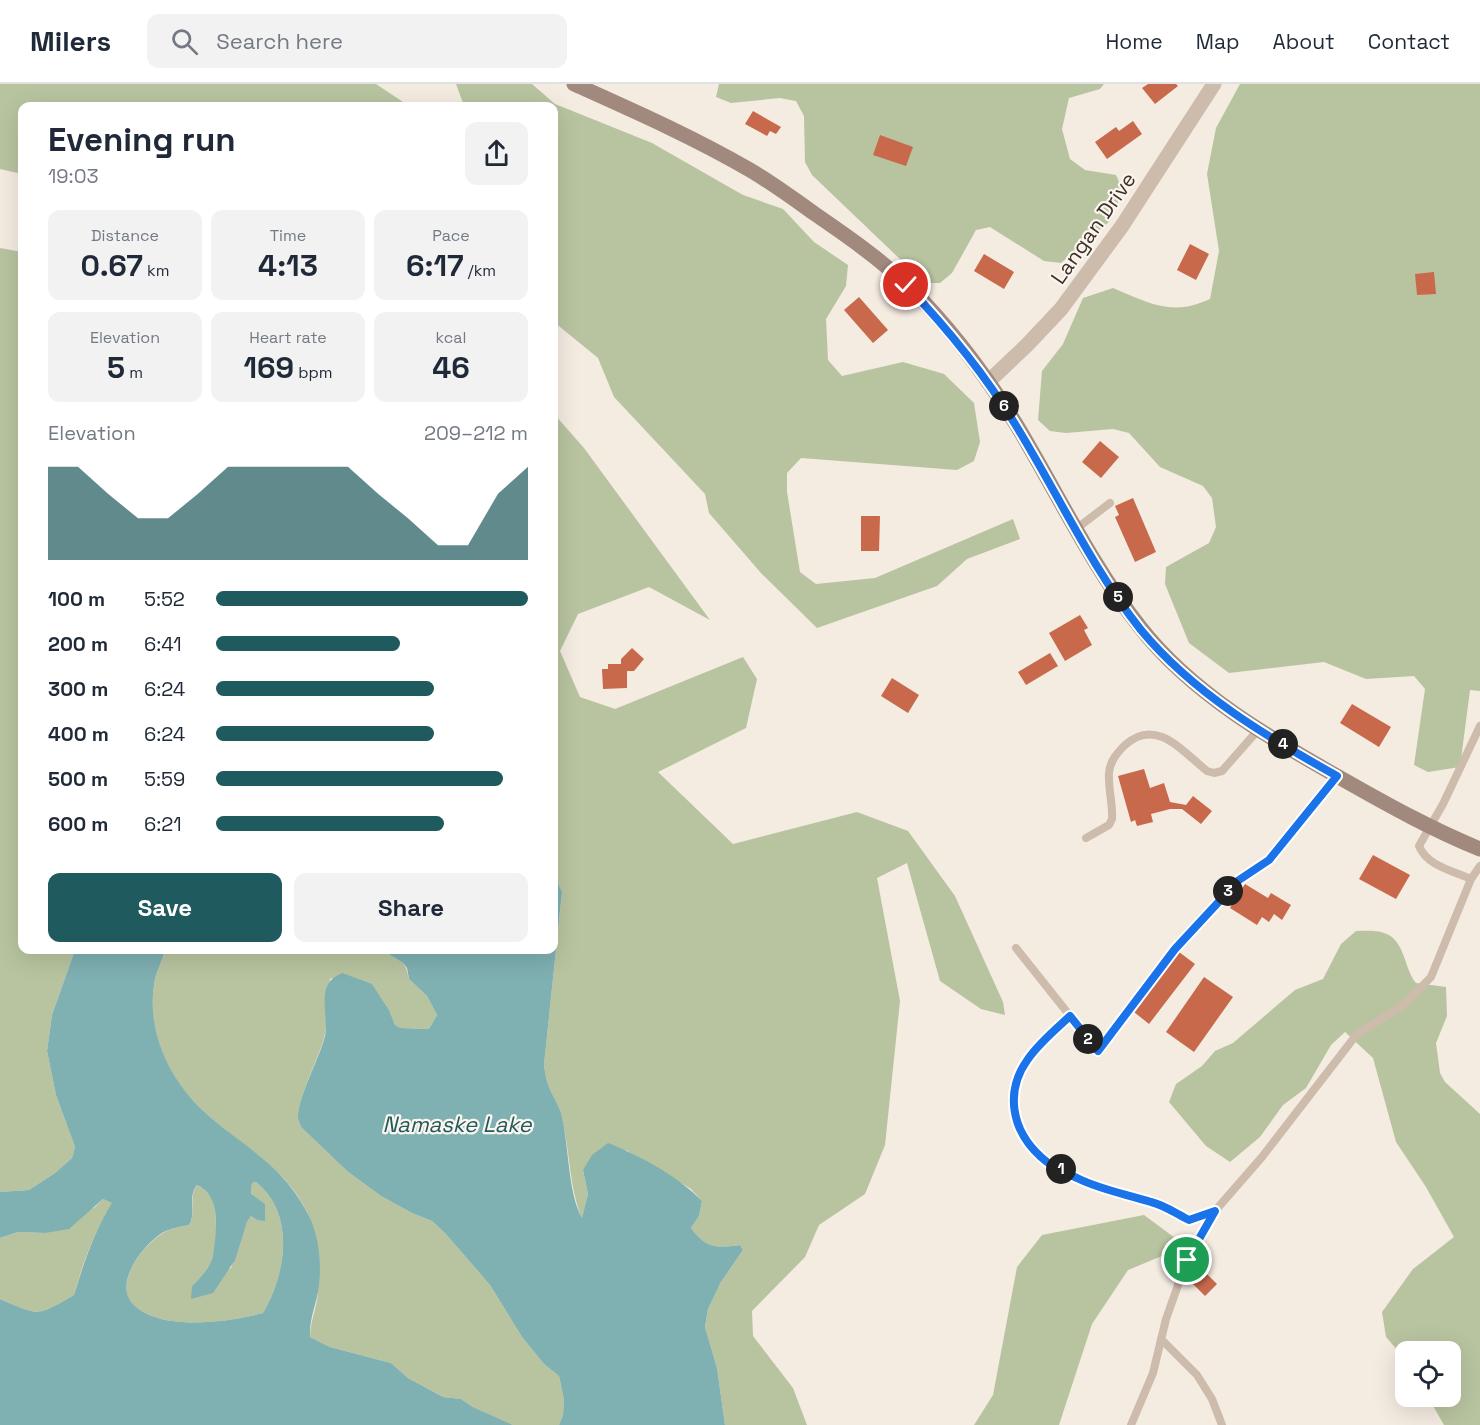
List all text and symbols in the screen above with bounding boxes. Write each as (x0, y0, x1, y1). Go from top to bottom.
search box (147, 14, 567, 68)
text: Milers (30, 23, 111, 59)
icon: search (168, 25, 201, 58)
text: Search here (216, 27, 343, 55)
text: Home (1105, 28, 1163, 55)
text: Map (1196, 28, 1240, 55)
text: About (1273, 28, 1335, 55)
text: Contact (1368, 28, 1450, 55)
text: Evening run (48, 119, 236, 161)
button: share (465, 122, 528, 185)
text: 19:03 (48, 163, 99, 189)
street label: Langan Drive (1044, 167, 1142, 289)
text: Distance (91, 225, 159, 246)
text: Time (270, 225, 306, 246)
text: Pace (432, 225, 470, 246)
text: 0.67 (81, 246, 143, 285)
text: 4:13 (258, 246, 318, 285)
text: 6:17 (406, 246, 464, 285)
pin (880, 259, 931, 310)
text: km (143, 260, 169, 281)
text: /km (464, 260, 496, 281)
icon: check (889, 268, 922, 301)
text: Elevation (90, 327, 160, 348)
text: Heart rate (249, 327, 327, 348)
text: kcal (436, 327, 466, 348)
text: 5 (107, 348, 125, 387)
text: 169 (243, 348, 294, 387)
text: 46 (432, 348, 470, 387)
text: m (125, 362, 143, 383)
text: bpm (294, 362, 333, 383)
pin: 6 (989, 391, 1019, 421)
text: 6 (999, 395, 1009, 416)
text: Elevation (48, 420, 136, 446)
text: 209–212 m (424, 420, 528, 446)
pin: 5 (1103, 582, 1133, 612)
text: 100 m (48, 586, 105, 612)
text: 5:52 (144, 586, 185, 612)
text: 5 (1113, 586, 1123, 607)
text: 200 m (48, 631, 108, 657)
text: 6:41 (144, 631, 182, 657)
text: 300 m (48, 676, 108, 702)
text: 6:24 (144, 676, 185, 702)
text: 400 m (48, 721, 109, 747)
text: 6:24 (144, 721, 185, 747)
pin: 4 (1268, 729, 1298, 759)
text: 4 (1278, 733, 1288, 754)
text: 500 m (48, 766, 108, 792)
text: 5:59 (144, 766, 185, 792)
text: 600 m (48, 811, 108, 837)
text: 6:21 (144, 811, 182, 837)
button: Save (48, 873, 282, 942)
button: Share (294, 873, 528, 942)
pin: 3 (1213, 876, 1243, 906)
text: 3 (1223, 880, 1233, 901)
pin: 2 (1073, 1024, 1103, 1054)
text: 2 (1083, 1028, 1093, 1049)
water label: Namaske Lake (382, 1110, 533, 1138)
pin: 1 (1046, 1154, 1076, 1184)
text: 1 (1057, 1158, 1065, 1179)
pin (1161, 1234, 1212, 1285)
icon: arrive (1170, 1243, 1203, 1276)
map controls (1395, 1341, 1461, 1407)
button: locate (1395, 1341, 1461, 1407)

